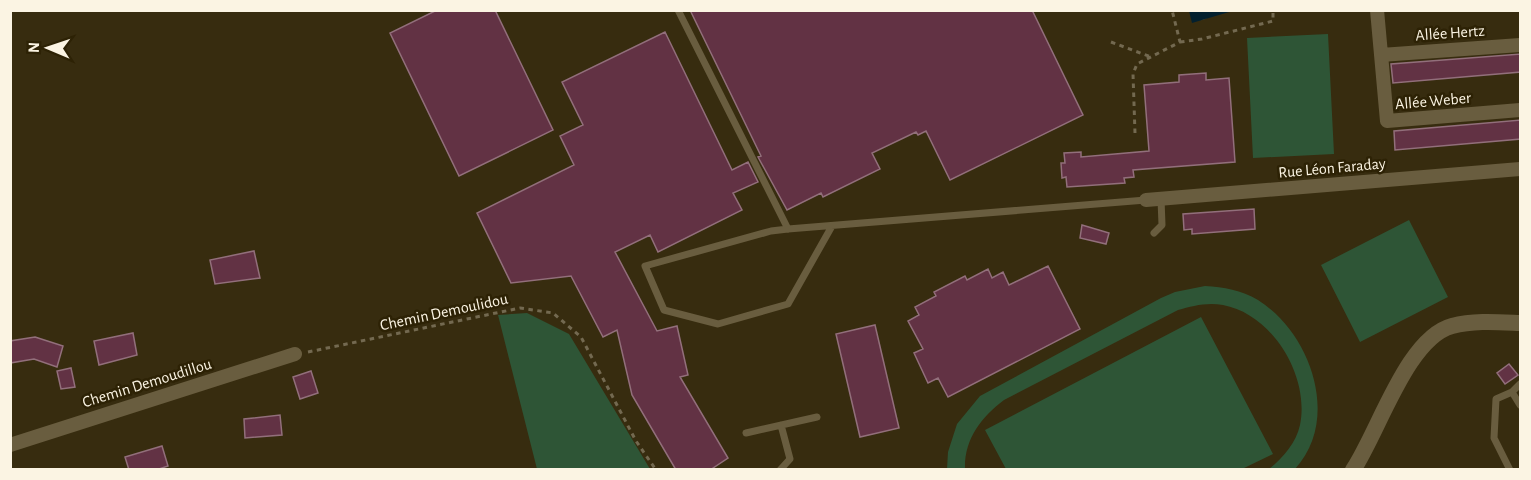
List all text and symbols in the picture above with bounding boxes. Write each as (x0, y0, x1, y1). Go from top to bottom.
north arrow (18, 18, 78, 78)
street label: Allée Hertz (1415, 23, 1486, 43)
text: N (26, 42, 42, 53)
street label: Allée Weber (1394, 90, 1473, 112)
street label: Rue Léon Faraday (1278, 155, 1387, 182)
street label: Chemin Demoulidou (379, 291, 509, 333)
street label: Chemin Demoudillou (80, 356, 214, 410)

